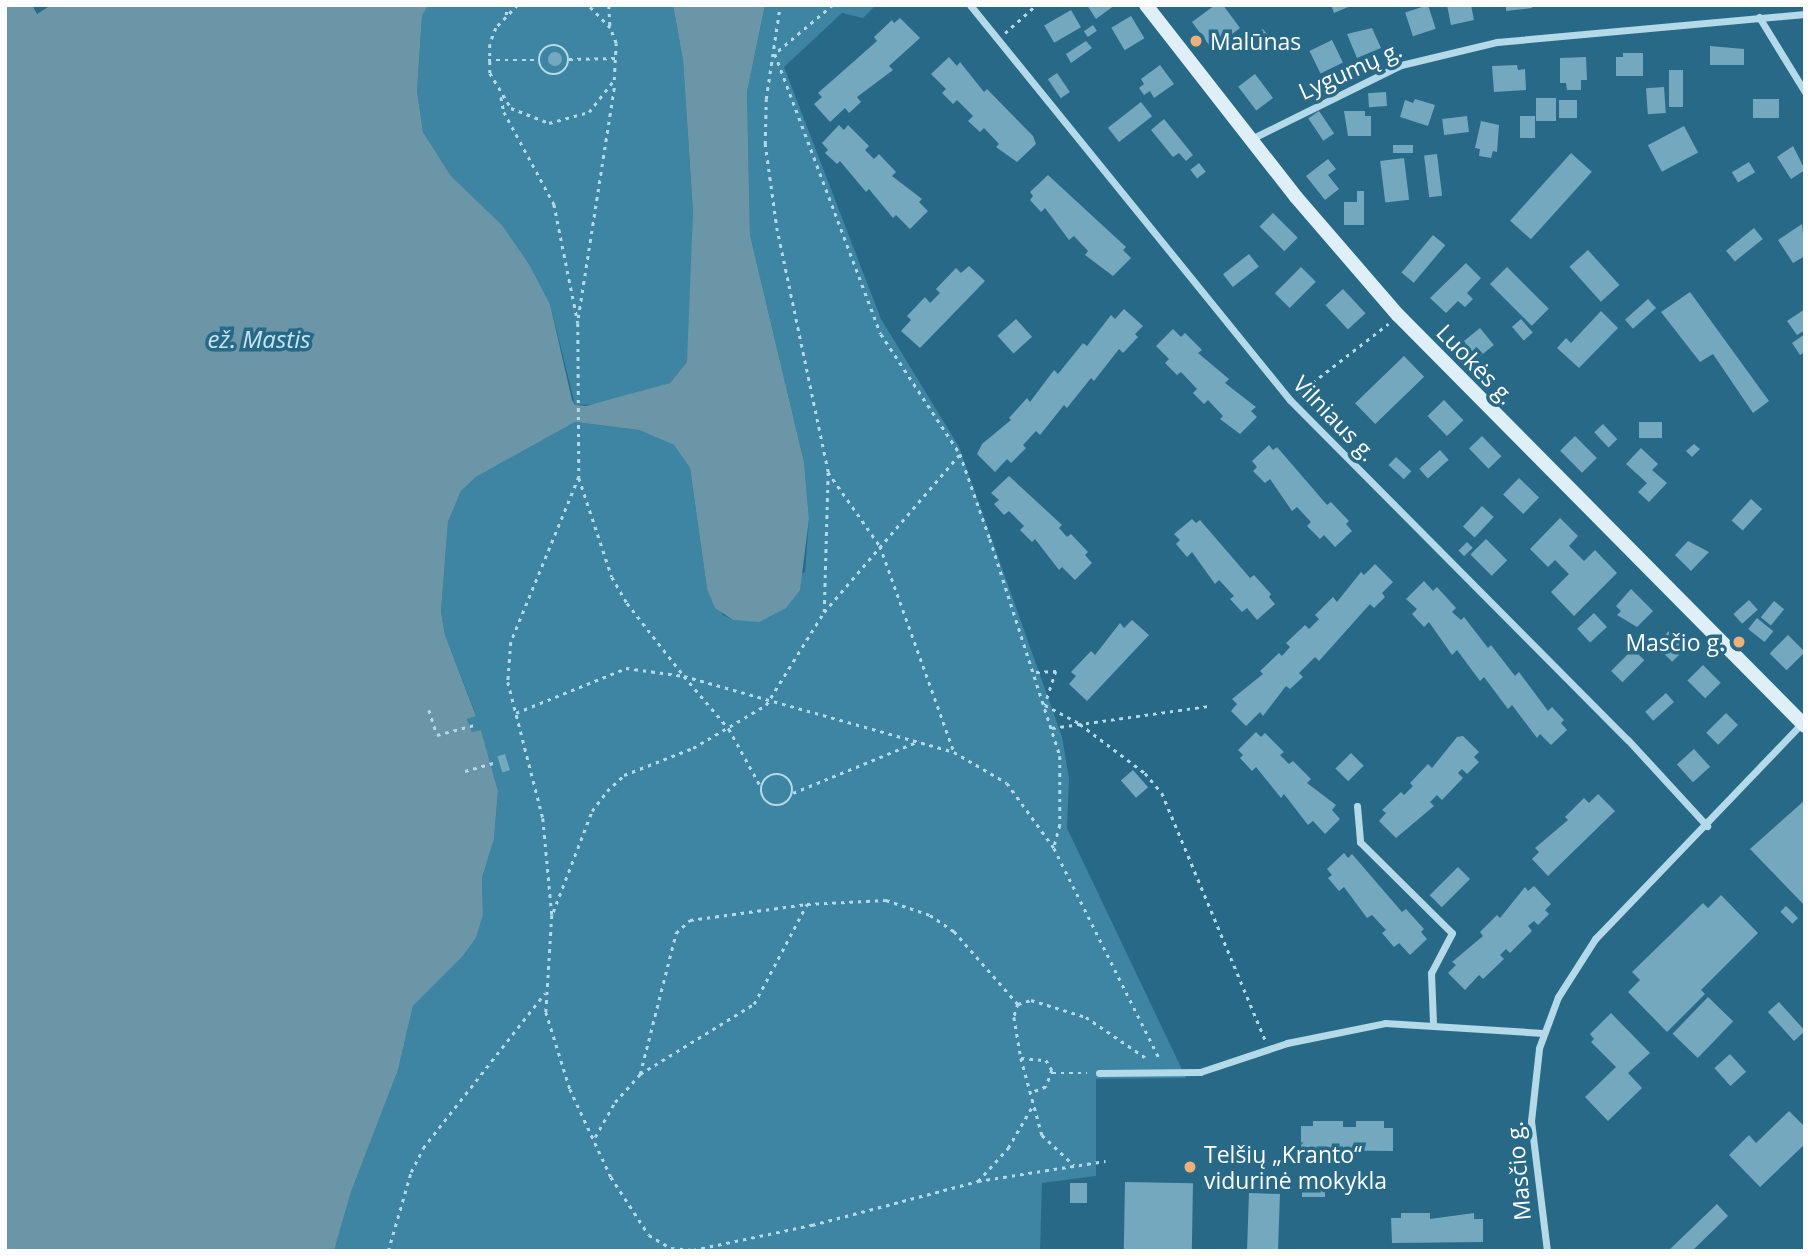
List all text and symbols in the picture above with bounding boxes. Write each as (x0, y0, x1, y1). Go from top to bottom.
place label: Malūnas (1210, 27, 1301, 55)
marker: Malūnas (1188, 33, 1204, 49)
street label: Lygumų g. (1294, 35, 1406, 105)
street label: Luokės g. (1431, 318, 1521, 410)
water label: ež. Mastis (207, 325, 311, 353)
street label: Vilniaus g. (1288, 370, 1382, 466)
place label: Masčio g. (1625, 628, 1725, 656)
marker: Masčio g. (1731, 634, 1747, 650)
street label: Masčio g. (1500, 1120, 1536, 1222)
place label: Telšių „Kranto“ vidurinė mokykla (1204, 1140, 1387, 1194)
marker: Telšių „Kranto“ vidurinė mokykla (1182, 1159, 1198, 1175)

